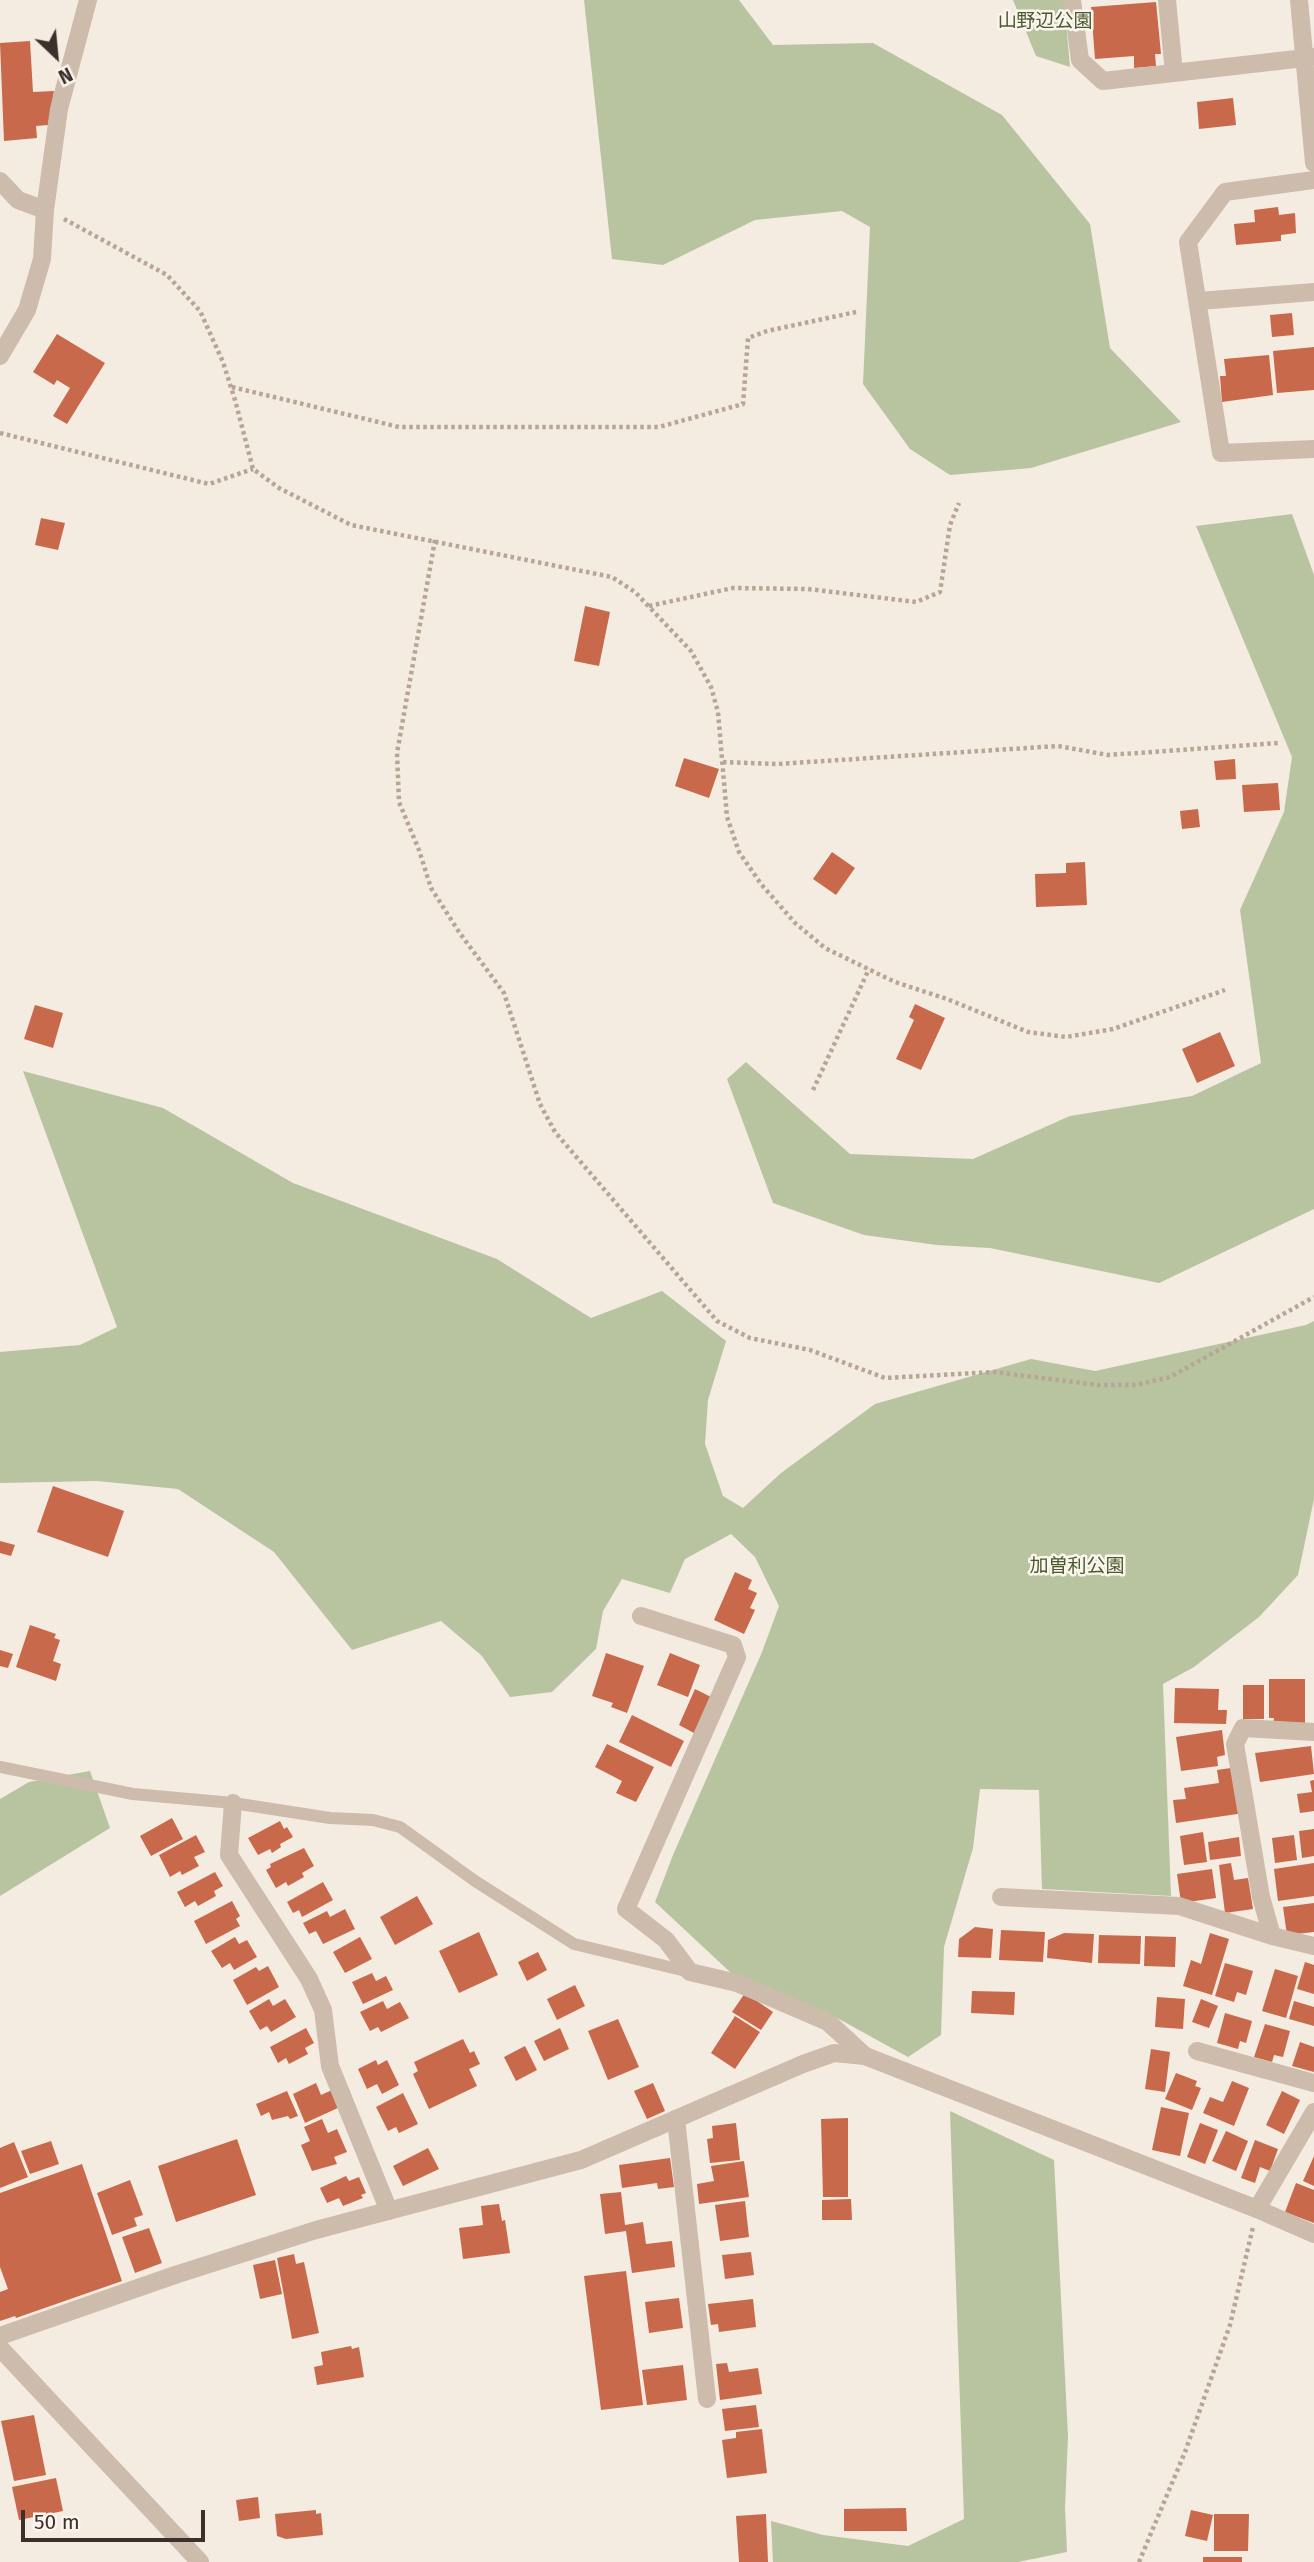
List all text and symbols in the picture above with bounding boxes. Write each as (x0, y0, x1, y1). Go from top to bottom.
park label: 山野辺公園 (998, 11, 1092, 33)
north arrow (21, 21, 91, 91)
text: N (55, 62, 76, 88)
park label: 加曽利公園 (1030, 1556, 1124, 1578)
scale bar (24, 2496, 208, 2540)
text: 50 m (34, 2509, 80, 2535)

